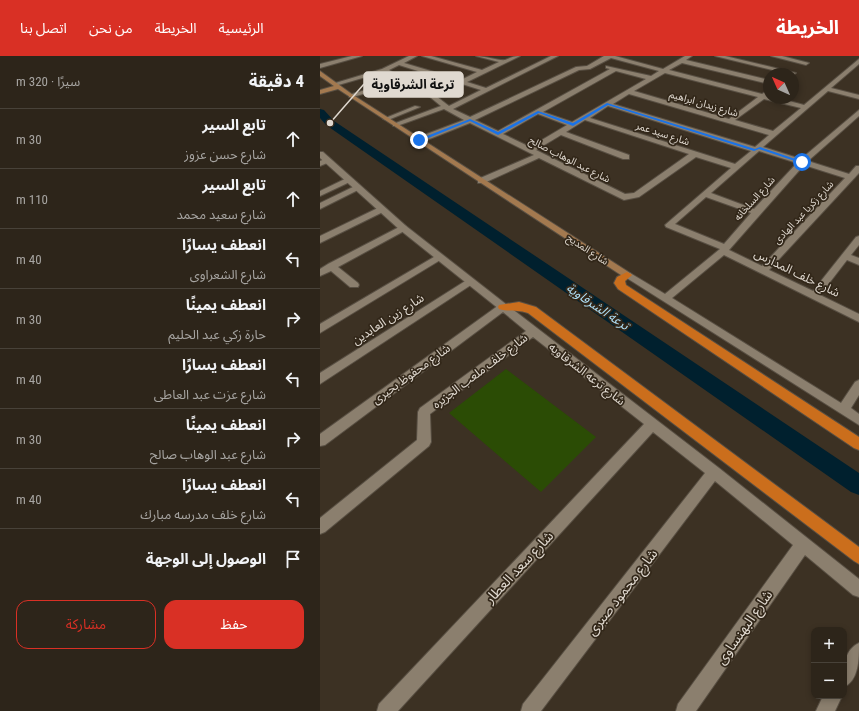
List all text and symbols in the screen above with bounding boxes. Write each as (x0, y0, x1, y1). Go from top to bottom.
text: الخريطة (776, 16, 839, 39)
text: اتصل بنا (20, 20, 67, 36)
text: من نحن (89, 20, 133, 36)
text: الخريطة (155, 20, 197, 36)
text: الرئيسية (219, 20, 264, 36)
north arrow (763, 68, 799, 104)
text: 4 دقيقة (249, 71, 304, 91)
callout: ترعة الشرقاوية (364, 72, 463, 97)
text: سيرًا · 320 m (16, 74, 80, 89)
text: ترعة الشرقاوية (372, 77, 455, 92)
street label: شارع زيدان ابراهيم (668, 88, 740, 121)
text: تابع السير (202, 116, 266, 134)
street label: شارع سيد عمر (633, 119, 691, 149)
icon: ahead (282, 128, 304, 150)
route end (410, 131, 428, 149)
text: 30 m (16, 132, 42, 147)
street label: شارع عبد الوهاب صالح (527, 134, 612, 187)
text: شارع حسن عزوز (184, 147, 266, 162)
route start (793, 153, 811, 171)
street label: شارع السلخانه (732, 174, 778, 224)
text: تابع السير (202, 176, 266, 194)
street label: شارع زكريا عبد الهادى (771, 178, 837, 248)
icon: ahead (282, 188, 304, 210)
text: 110 m (16, 192, 48, 207)
text: شارع سعيد محمد (176, 207, 266, 222)
street label: شارع المديح (564, 232, 611, 269)
text: انعطف يسارًا (182, 236, 266, 254)
street label: شارع خلف المدارس (751, 246, 842, 302)
icon: left (282, 248, 304, 270)
text: 40 m (16, 252, 42, 267)
text: شارع الشعراوى (190, 267, 266, 282)
water label: ترعة الشرقاوية (563, 280, 634, 335)
street label: شارع زين العابدين (349, 291, 428, 349)
text: انعطف يمينًا (186, 296, 266, 314)
icon: right (282, 308, 304, 330)
text: 30 m (16, 312, 42, 327)
text: حارة زكي عبد الحليم (168, 327, 266, 342)
street label: شارع خلف ملعب الجزيره (430, 331, 532, 413)
street label: شارع ترعه الشرقاويه (545, 340, 628, 410)
street label: شارع محفوظ بحيرى (369, 341, 454, 409)
text: انعطف يسارًا (182, 356, 266, 374)
icon: left (282, 368, 304, 390)
text: 40 m (16, 372, 42, 387)
text: شارع عزت عبد العاطى (154, 387, 266, 402)
text: انعطف يمينًا (186, 416, 266, 434)
icon: right (282, 428, 304, 450)
text: 30 m (16, 432, 42, 447)
text: شارع عبد الوهاب صالح (150, 447, 266, 462)
text: انعطف يسارًا (182, 476, 266, 494)
icon: left (282, 488, 304, 510)
text: 40 m (16, 492, 42, 507)
text: شارع خلف مدرسه مبارك (140, 507, 266, 522)
street label: شارع سعد العطار (481, 528, 559, 609)
street label: شارع محمود صبرى (583, 546, 663, 640)
icon: arrive (282, 548, 304, 570)
text: الوصول إلى الوجهة (146, 550, 266, 568)
street label: شارع البهنساوى (712, 587, 778, 669)
button: مشاركة (16, 600, 156, 649)
button: حفظ (164, 600, 304, 649)
map controls (811, 627, 847, 699)
button: + (811, 627, 847, 663)
button: − (811, 663, 847, 699)

